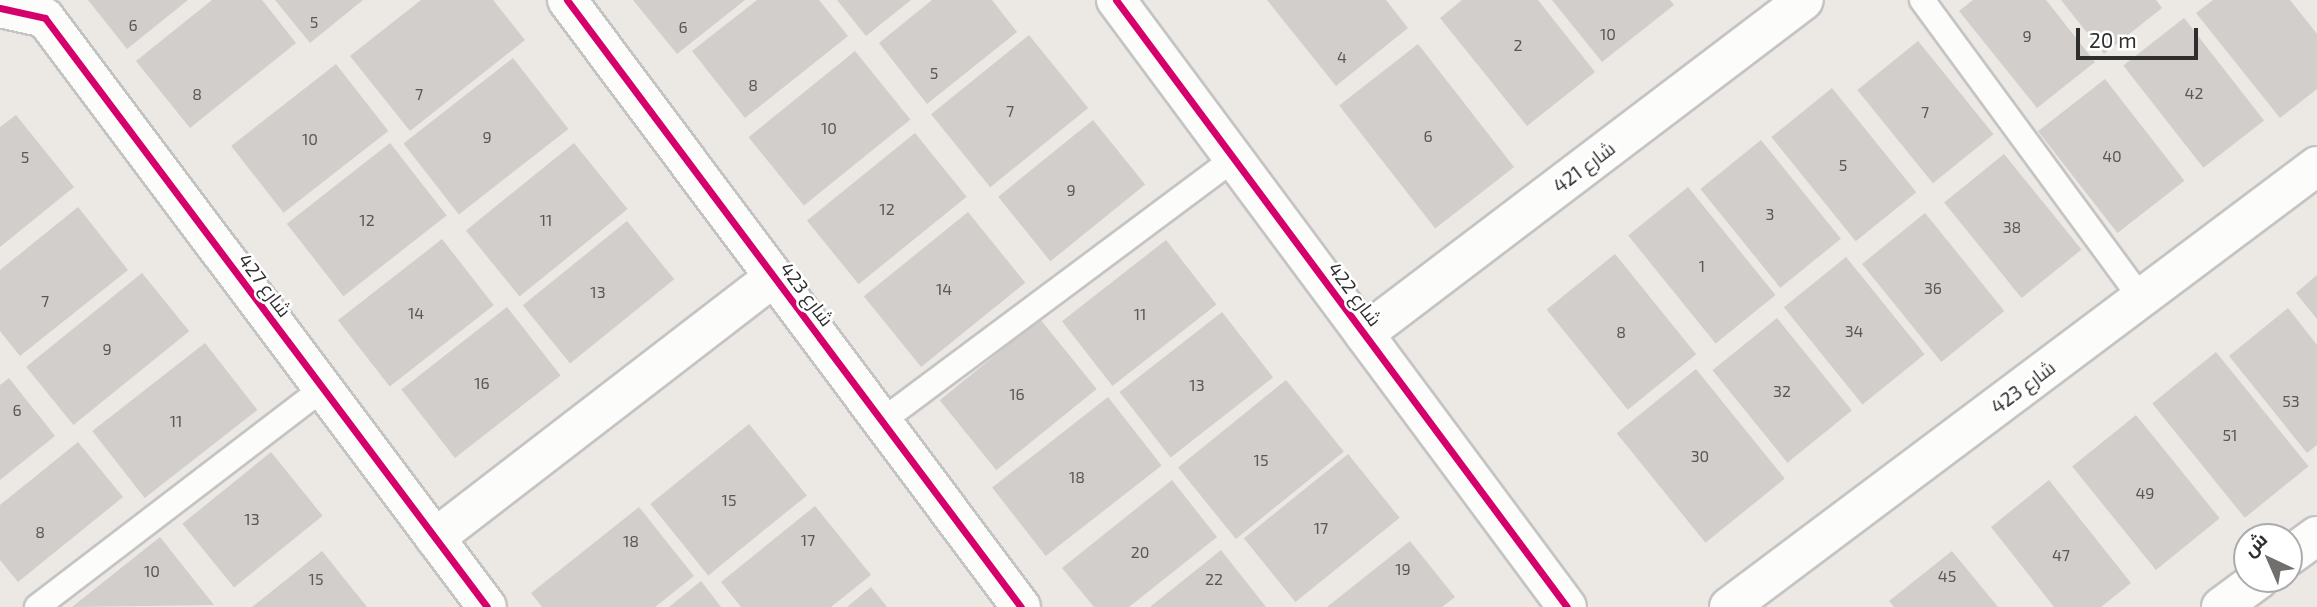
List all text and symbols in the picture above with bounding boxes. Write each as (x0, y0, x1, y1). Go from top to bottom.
house number: 5 (310, 12, 318, 32)
scale bar (2079, 14, 2202, 58)
house number: 6 (128, 15, 138, 35)
house number: 6 (678, 17, 688, 37)
house number: 10 (1600, 24, 1616, 44)
house number: 9 (2022, 26, 2032, 46)
text: 20 m (2089, 27, 2137, 52)
house number: 2 (1514, 35, 1522, 55)
house number: 4 (1337, 47, 1347, 67)
house number: 5 (930, 63, 938, 83)
house number: 8 (748, 75, 758, 95)
house number: 42 (2185, 83, 2203, 103)
house number: 8 (192, 84, 202, 104)
house number: 7 (415, 84, 423, 104)
house number: 7 (1006, 101, 1014, 121)
house number: 7 (1921, 102, 1929, 122)
house number: 10 (821, 118, 837, 138)
house number: 6 (1423, 126, 1433, 146)
house number: 9 (482, 127, 492, 147)
house number: 10 (302, 129, 318, 149)
street label: شارع 421 (1549, 137, 1619, 197)
house number: 40 (2102, 146, 2122, 166)
house number: 5 (21, 147, 29, 167)
house number: 5 (1839, 155, 1847, 175)
house number: 9 (1066, 180, 1076, 200)
house number: 12 (879, 199, 895, 219)
house number: 3 (1766, 204, 1774, 224)
house number: 12 (359, 210, 375, 230)
house number: 11 (540, 210, 552, 230)
house number: 38 (2003, 217, 2021, 237)
street label: شارع 427 (234, 249, 296, 321)
house number: 1 (1699, 256, 1705, 276)
street label: شارع 423 (776, 258, 838, 330)
street label: شارع 422 (1324, 258, 1386, 330)
house number: 36 (1924, 278, 1942, 298)
house number: 14 (936, 279, 952, 299)
house number: 13 (590, 282, 606, 302)
house number: 7 (41, 291, 49, 311)
house number: 14 (408, 303, 424, 323)
house number: 11 (1134, 304, 1146, 324)
house number: 34 (1845, 321, 1863, 341)
house number: 8 (1616, 322, 1626, 342)
house number: 9 (102, 339, 112, 359)
street label: شارع 423 (1987, 356, 2059, 418)
house number: 16 (474, 373, 490, 393)
house number: 13 (1189, 375, 1205, 395)
house number: 32 (1773, 381, 1791, 401)
house number: 16 (1009, 384, 1025, 404)
house number: 53 (2282, 391, 2300, 411)
house number: 6 (12, 400, 22, 420)
house number: 11 (170, 411, 182, 431)
house number: 51 (2223, 425, 2237, 445)
house number: 30 (1691, 446, 1709, 466)
house number: 15 (1254, 450, 1268, 470)
house number: 18 (1069, 467, 1085, 487)
house number: 49 (2136, 483, 2154, 503)
house number: 15 (722, 490, 736, 510)
house number: 13 (244, 509, 260, 529)
house number: 17 (1314, 518, 1328, 538)
house number: 8 (35, 522, 45, 542)
north arrow (2233, 523, 2303, 593)
text: ش (2238, 527, 2271, 561)
house number: 17 (801, 530, 815, 550)
house number: 18 (623, 531, 639, 551)
house number: 20 (1131, 542, 1149, 562)
house number: 47 (2052, 545, 2070, 565)
house number: 19 (1395, 559, 1411, 579)
house number: 10 (144, 561, 160, 581)
house number: 45 (1938, 566, 1956, 586)
house number: 15 (309, 569, 323, 589)
house number: 22 (1205, 569, 1223, 589)

